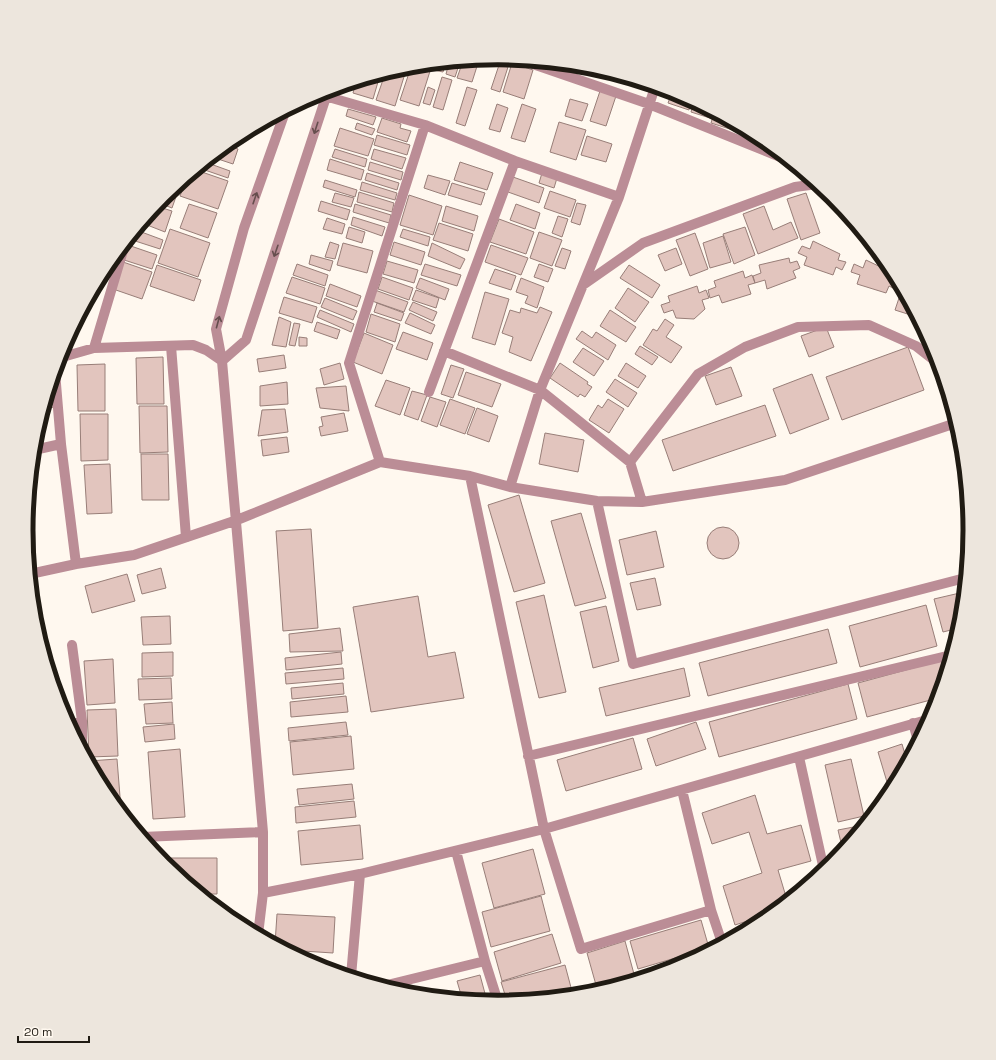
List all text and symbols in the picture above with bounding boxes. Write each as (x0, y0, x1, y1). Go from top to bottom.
one-way arrow (312, 121, 319, 134)
one-way arrow (251, 192, 259, 204)
one-way arrow (272, 245, 279, 258)
one-way arrow (215, 316, 222, 329)
scale bar (18, 1018, 89, 1044)
text: 20 m (24, 1024, 52, 1040)

